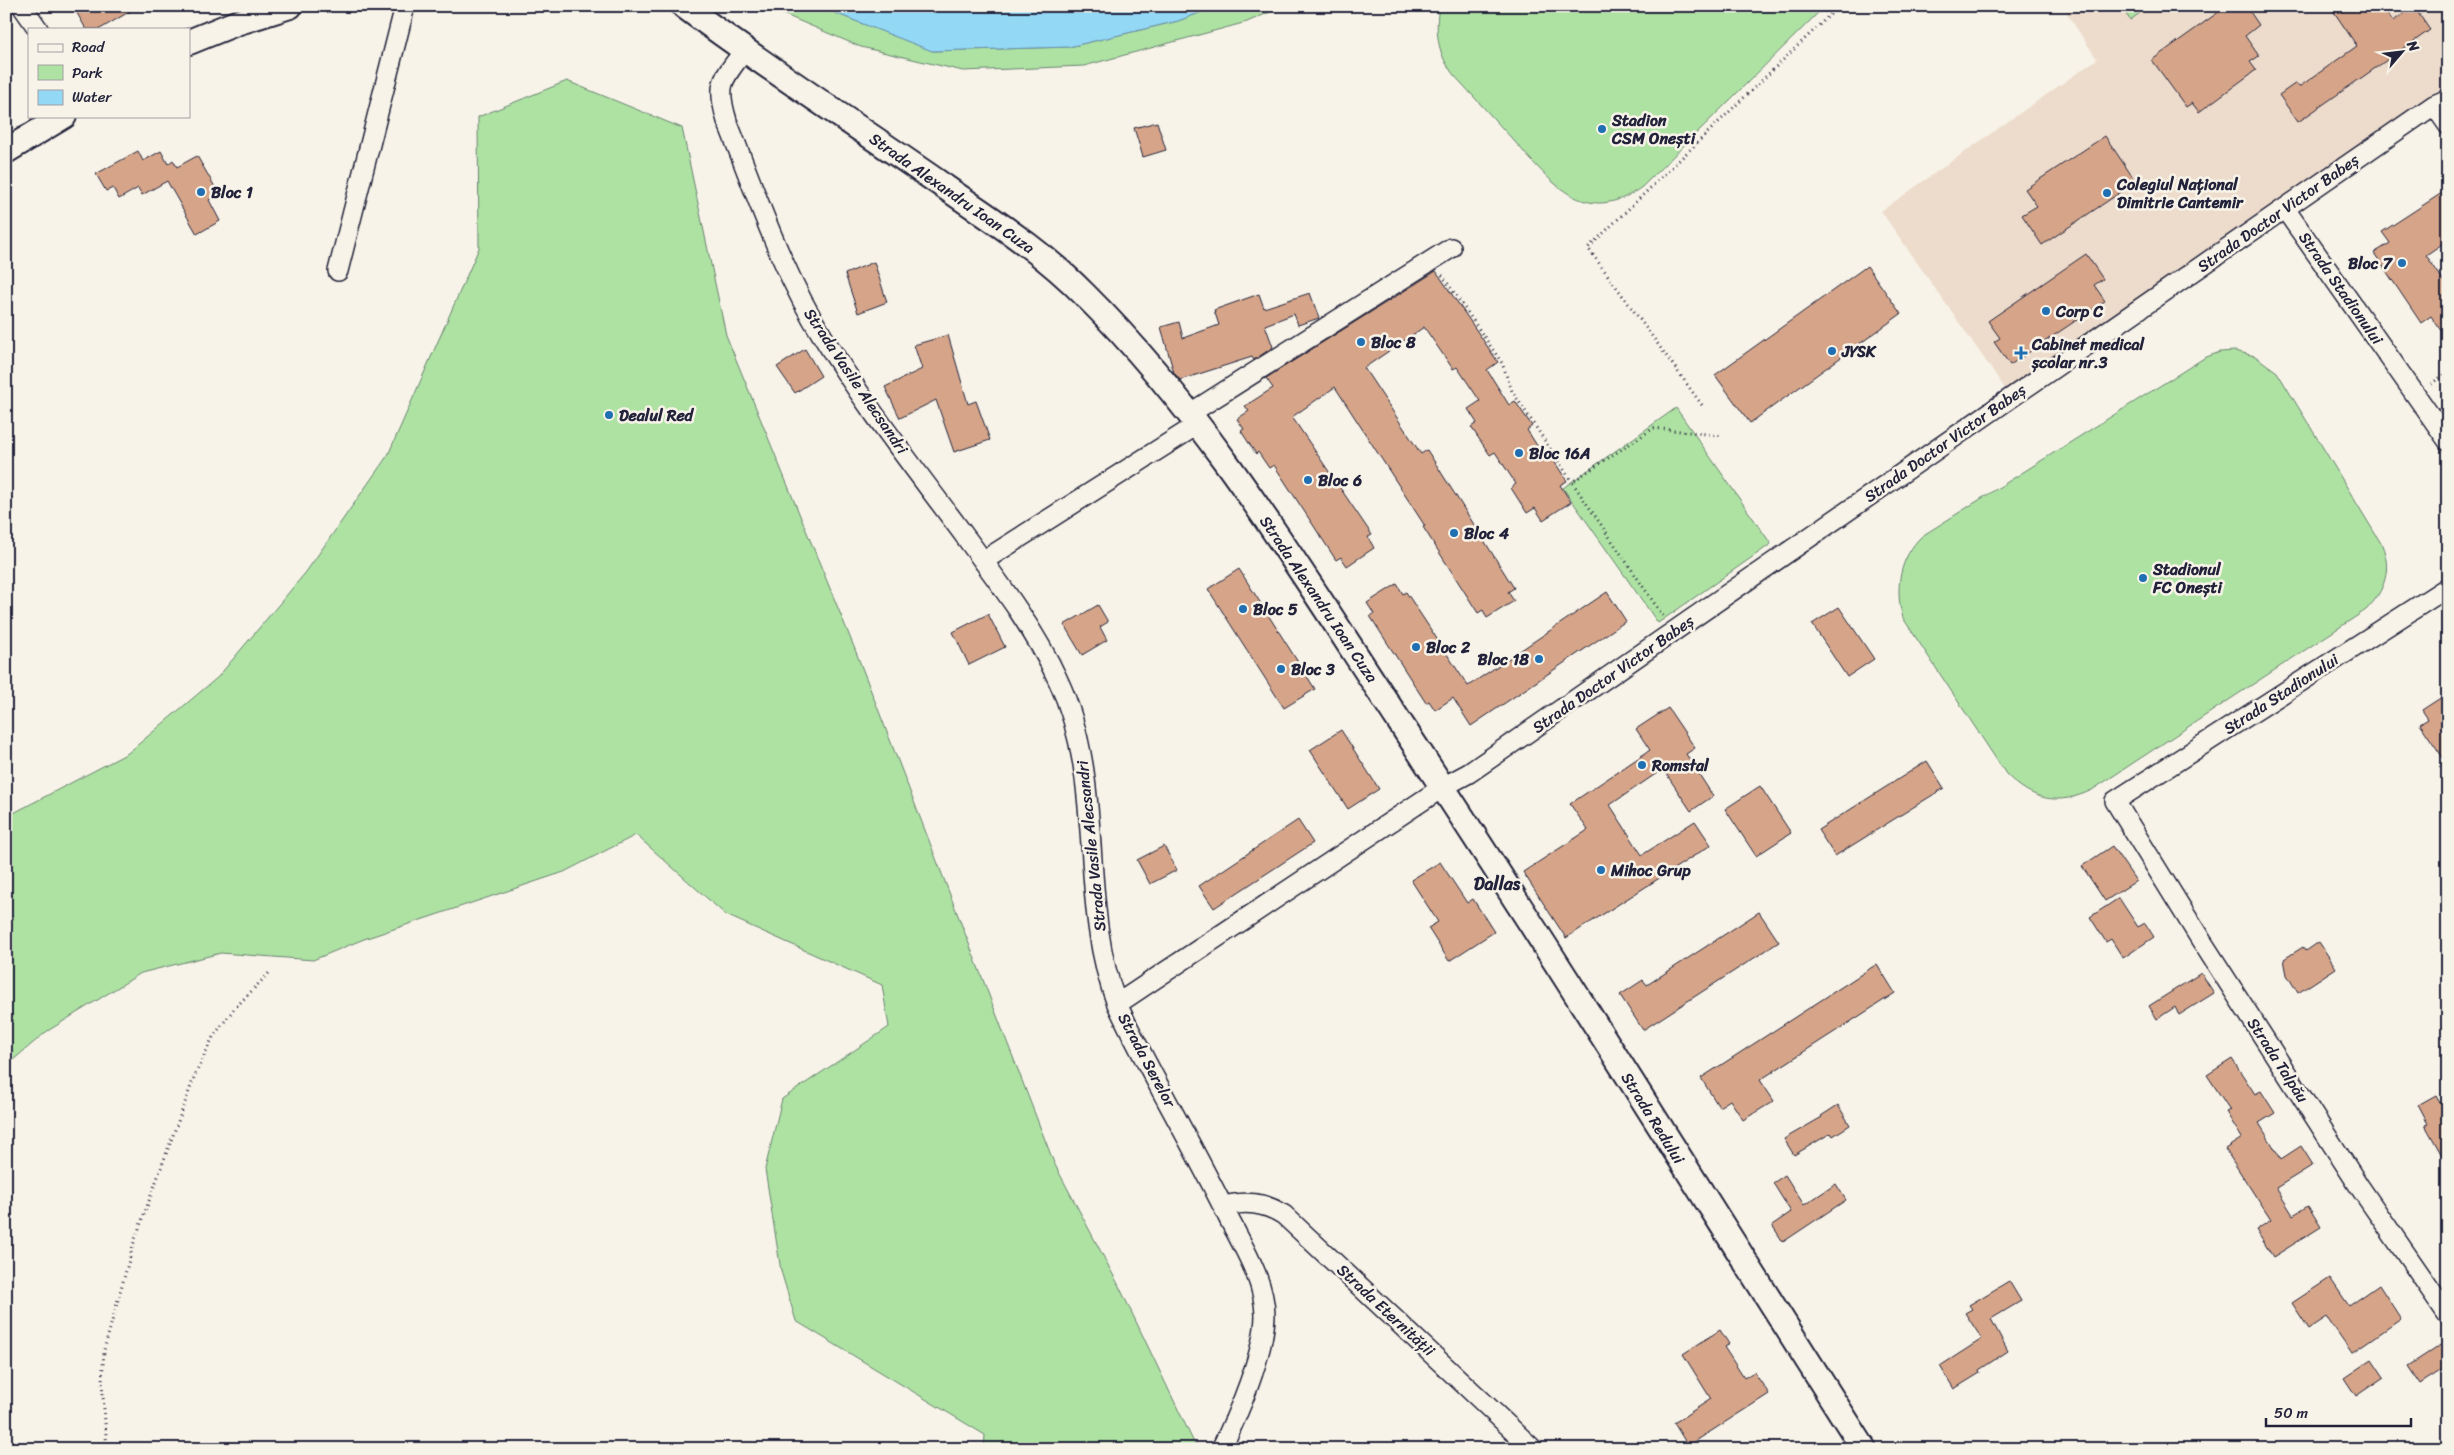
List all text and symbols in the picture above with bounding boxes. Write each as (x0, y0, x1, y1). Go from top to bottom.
legend (28, 28, 190, 118)
north arrow (2376, 28, 2426, 78)
text: Road (72, 34, 105, 60)
text: N (2399, 35, 2426, 57)
text: Park (72, 60, 103, 86)
text: Water (72, 84, 112, 110)
place label: Stadion CSM Onești (1611, 106, 1697, 153)
marker: Stadion CSM Onești (1596, 123, 1608, 135)
street label: Strada Alexandru Ioan Cuza (863, 125, 1041, 261)
street label: Strada Doctor Victor Babeș (2191, 146, 2366, 280)
place label: Colegiul Național Dimitrie Cantemir (2116, 170, 2244, 217)
place label: Bloc 1 (211, 178, 253, 207)
marker: Bloc 1 (195, 186, 207, 198)
marker: Colegiul Național Dimitrie Cantemir (2101, 187, 2113, 199)
street label: Strada Stadionului (2291, 225, 2391, 351)
place label: Bloc 7 (2348, 249, 2394, 278)
marker: Bloc 7 (2396, 257, 2408, 269)
place label: Corp C (2055, 297, 2103, 326)
street label: Strada Vasile Alecsandri (796, 302, 916, 461)
marker: Corp C (2040, 305, 2052, 317)
place label: Bloc 8 (1371, 328, 1416, 357)
place label: Cabinet medical școlar nr.3 (2031, 330, 2146, 377)
marker: Bloc 8 (1355, 336, 1367, 348)
place label: JYSK (1841, 337, 1877, 366)
marker: JYSK (1826, 345, 1838, 357)
marker: Cabinet medical școlar nr.3 (2014, 346, 2028, 360)
street label: Strada Doctor Victor Babeș (1858, 376, 2033, 510)
place label: Dealul Red (619, 401, 695, 430)
marker: Dealul Red (603, 409, 615, 421)
place label: Bloc 16A (1529, 439, 1590, 468)
marker: Bloc 16A (1513, 447, 1525, 459)
place label: Bloc 6 (1318, 466, 1362, 495)
marker: Bloc 6 (1302, 474, 1314, 486)
street label: Strada Alexandru Ioan Cuza (1252, 509, 1386, 689)
place label: Bloc 4 (1464, 519, 1509, 548)
marker: Bloc 4 (1448, 527, 1460, 539)
place label: Stadionul FC Onești (2152, 555, 2223, 602)
marker: Stadionul FC Onești (2137, 572, 2149, 584)
place label: Bloc 5 (1253, 595, 1298, 624)
marker: Bloc 5 (1237, 603, 1249, 615)
street label: Strada Doctor Victor Babeș (1526, 607, 1701, 741)
place label: Bloc 2 (1426, 633, 1471, 662)
marker: Bloc 2 (1410, 641, 1422, 653)
place label: Bloc 18 (1478, 645, 1529, 674)
street label: Strada Stadionului (2217, 645, 2345, 742)
marker: Bloc 18 (1533, 653, 1545, 665)
place label: Bloc 3 (1291, 655, 1335, 684)
marker: Bloc 3 (1275, 663, 1287, 675)
place label: Romstal (1651, 751, 1710, 780)
street label: Strada Vasile Alecsandri (1068, 759, 1114, 933)
marker: Romstal (1636, 759, 1648, 771)
place label: Mihoc Grup (1610, 856, 1691, 885)
marker: Mihoc Grup (1595, 864, 1607, 876)
district label: Dallas (1474, 868, 1521, 900)
street label: Strada Serelor (1110, 1007, 1185, 1114)
street label: Strada Talpău (2239, 1011, 2317, 1109)
street label: Strada Redului (1613, 1066, 1693, 1170)
street label: Strada Eternității (1330, 1256, 1443, 1364)
scale bar (2266, 1395, 2412, 1427)
text: 50 m (2274, 1400, 2309, 1426)

